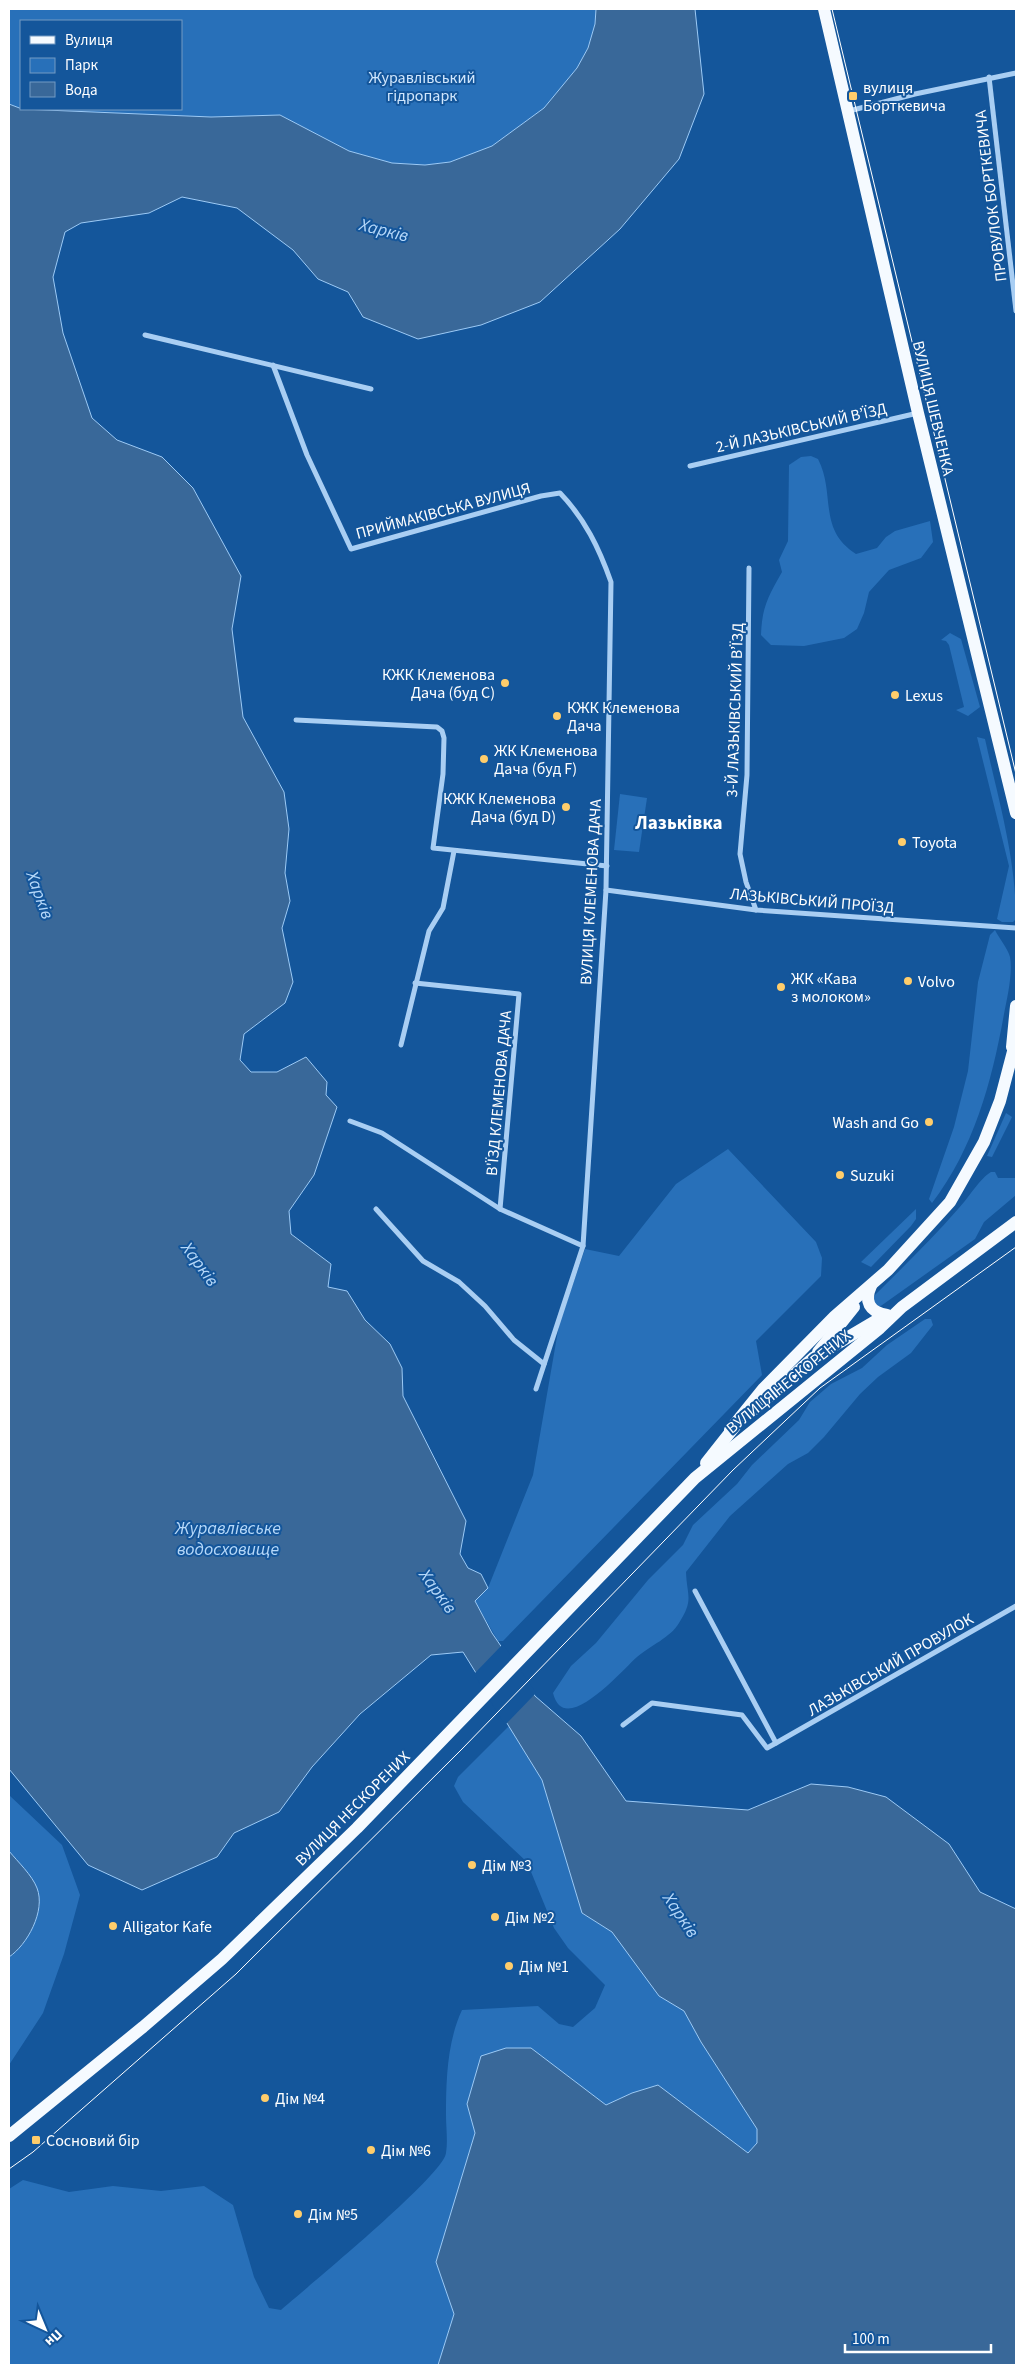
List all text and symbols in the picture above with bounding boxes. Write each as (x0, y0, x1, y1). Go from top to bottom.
legend (20, 20, 182, 110)
text: Вулиця (65, 30, 113, 51)
text: Парк (65, 55, 99, 76)
park label: Журавлівський гідропарк (368, 67, 476, 107)
place label: вулиця Борткевича (863, 77, 946, 117)
text: Вода (65, 80, 98, 101)
marker: вулиця Борткевича (847, 90, 859, 102)
street label: ПРОВУЛОК БОРТКЕВИЧА (970, 108, 1012, 283)
water label: Харків (356, 212, 411, 249)
street label: ВУЛИЦЯ ШЕВЧЕНКА (907, 339, 959, 478)
street label: 2-Й ЛАЗЬКІВСЬКИЙ В’ЇЗД (714, 398, 889, 458)
street label: ПРИЙМАКІВСЬКА ВУЛИЦЯ (353, 477, 533, 545)
street label: 3-Й ЛАЗЬКІВСЬКИЙ В’ЇЗД (721, 622, 749, 798)
place label: КЖК Клеменова Дача (буд С) (382, 664, 495, 704)
marker: КЖК Клеменова Дача (буд С) (499, 677, 511, 689)
place label: Lexus (905, 685, 943, 707)
marker: Lexus (889, 689, 901, 701)
place label: КЖК Клеменова Дача (567, 697, 680, 737)
marker: КЖК Клеменова Дача (551, 710, 563, 722)
place label: ЖК Клеменова Дача (буд F) (494, 740, 598, 780)
marker: ЖК Клеменова Дача (буд F) (478, 753, 490, 765)
place label: КЖК Клеменова Дача (буд D) (443, 788, 556, 828)
street label: ВУЛИЦЯ КЛЕМЕНОВА ДАЧА (575, 798, 607, 986)
marker: КЖК Клеменова Дача (буд D) (560, 801, 572, 813)
district label: Лазьківка (634, 810, 723, 837)
place label: Toyota (912, 832, 957, 854)
marker: Toyota (896, 836, 908, 848)
water label: Харків (19, 867, 60, 923)
street label: ЛАЗЬКІВСЬКИЙ ПРОЇЗД (729, 883, 895, 919)
place label: ЖК «Кава з молоком» (791, 968, 871, 1008)
place label: Volvo (918, 971, 955, 993)
marker: Volvo (902, 975, 914, 987)
marker: ЖК «Кава з молоком» (775, 981, 787, 993)
street label: В'ЇЗД КЛЕМЕНОВА ДАЧА (481, 1009, 517, 1177)
place label: Wash and Go (833, 1112, 919, 1134)
marker: Wash and Go (923, 1116, 935, 1128)
place label: Suzuki (850, 1165, 894, 1187)
marker: Suzuki (834, 1169, 846, 1181)
water label: Харків (174, 1236, 224, 1292)
street label: ВУЛИЦЯ НЕСКОРЕНИХ (722, 1325, 856, 1439)
water label: Журавлівське водосховище (174, 1516, 281, 1562)
water label: Харків (412, 1563, 462, 1619)
street label: ЛАЗЬКІВСЬКИЙ ПРОВУЛОК (803, 1608, 978, 1721)
street label: ВУЛИЦЯ НЕСКОРЕНИХ (290, 1746, 415, 1871)
place label: Дім №3 (482, 1855, 532, 1877)
marker: Дім №3 (466, 1859, 478, 1871)
water label: Харків (656, 1887, 705, 1943)
place label: Дім №2 (505, 1907, 555, 1929)
marker: Дім №2 (489, 1911, 501, 1923)
place label: Alligator Kafe (123, 1916, 212, 1938)
marker: Alligator Kafe (107, 1920, 119, 1932)
place label: Дім №1 (519, 1956, 569, 1978)
marker: Дім №1 (503, 1960, 515, 1972)
place label: Дім №4 (275, 2088, 325, 2110)
marker: Дім №4 (259, 2092, 271, 2104)
place label: Сосновий бір (46, 2130, 140, 2152)
marker: Сосновий бір (30, 2134, 42, 2146)
place label: Дім №6 (381, 2140, 431, 2162)
marker: Дім №6 (365, 2144, 377, 2156)
place label: Дім №5 (308, 2204, 358, 2226)
marker: Дім №5 (292, 2208, 304, 2220)
north arrow (20, 2304, 70, 2354)
scale bar (845, 2322, 991, 2354)
text: Пн (40, 2324, 67, 2351)
text: 100 m (852, 2329, 890, 2350)

